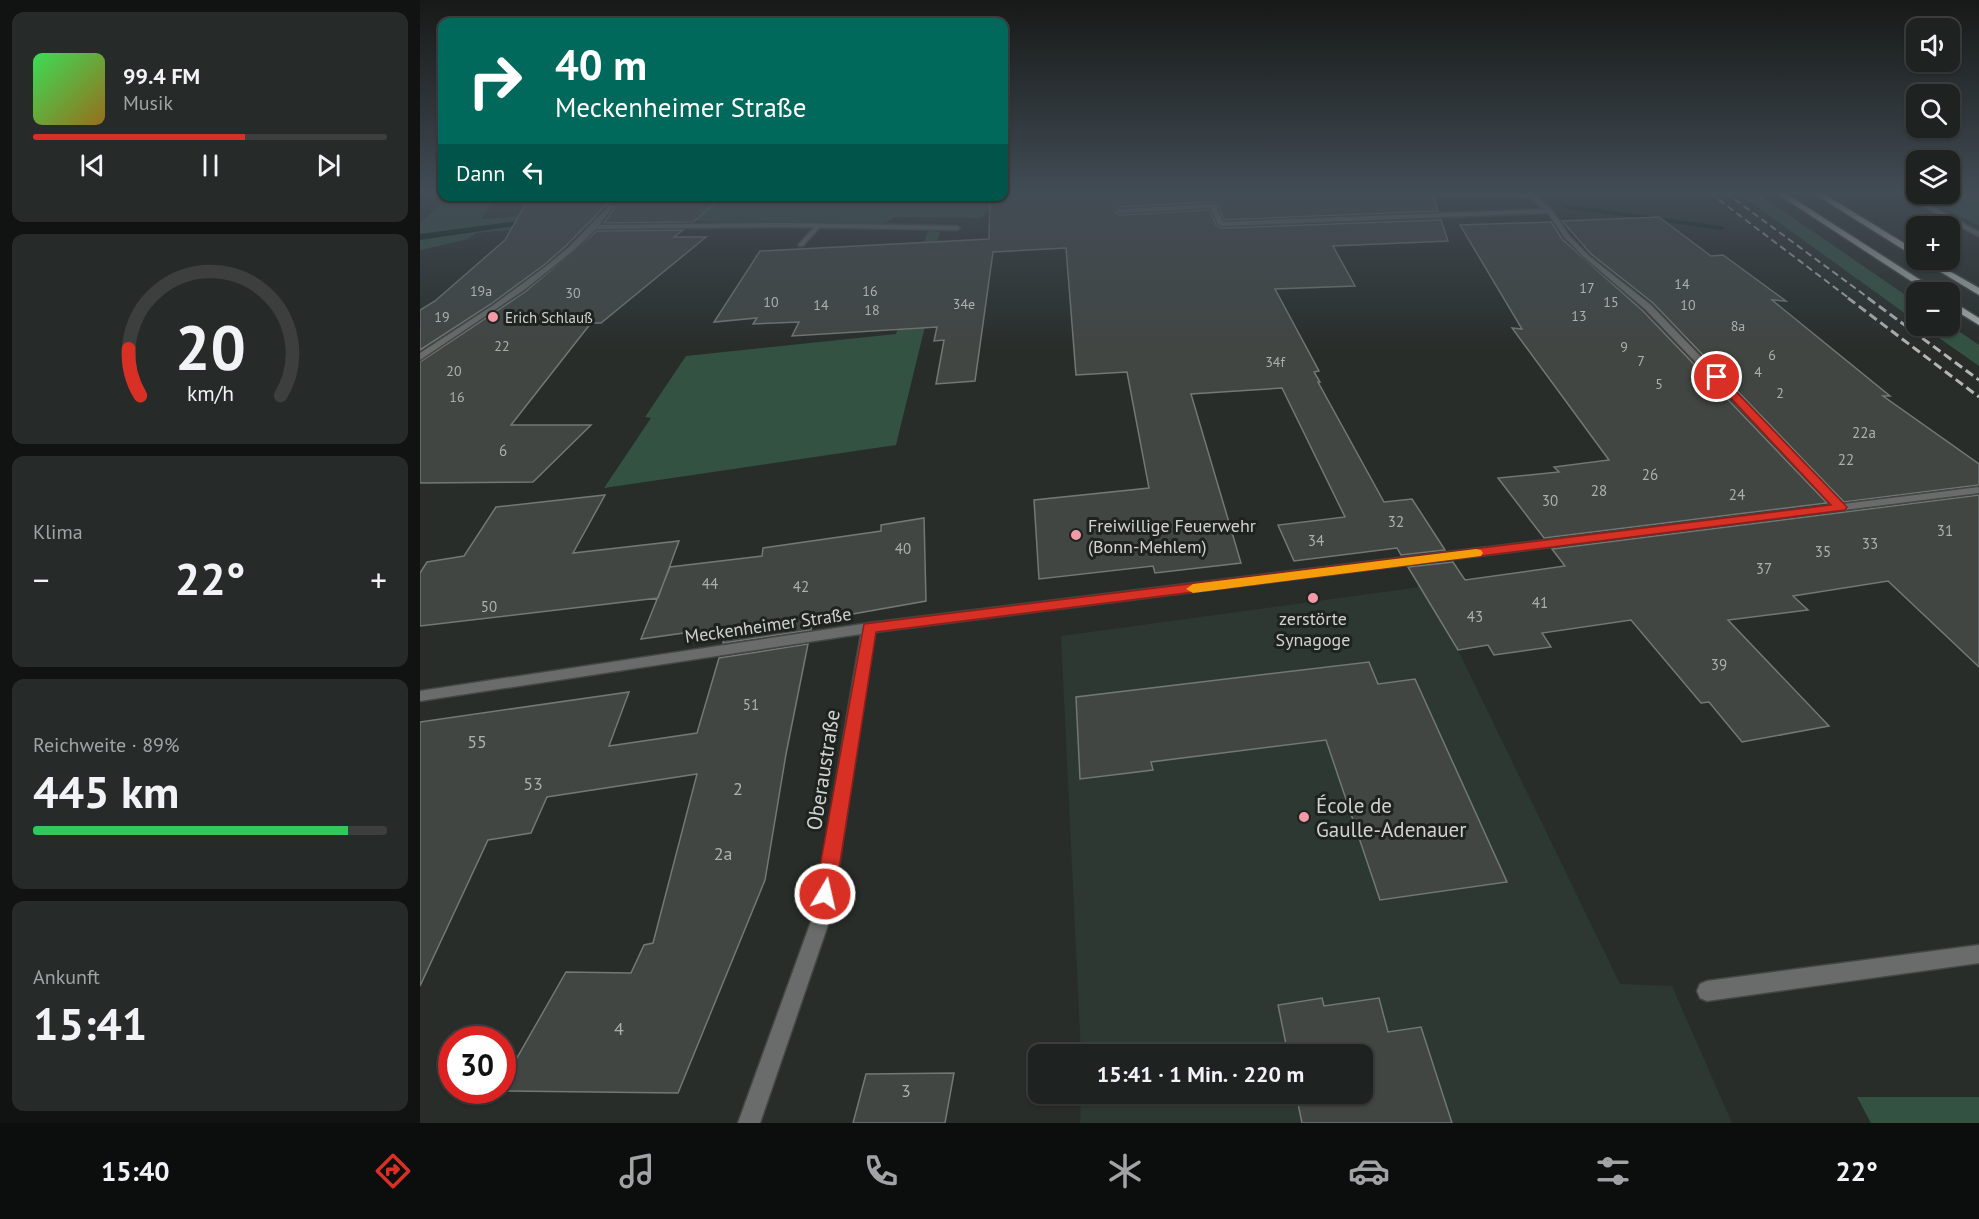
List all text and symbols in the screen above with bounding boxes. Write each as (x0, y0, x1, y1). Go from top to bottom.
map controls (1906, 18, 1960, 336)
button: sound (1906, 18, 1960, 72)
text: 40 m (555, 37, 647, 92)
icon: right (456, 42, 534, 120)
text: 99.4 FM (123, 62, 200, 90)
button: search (1906, 84, 1960, 138)
text: Musik (123, 90, 173, 116)
text: Meckenheimer Straße (555, 90, 807, 124)
icon: previous (76, 149, 109, 182)
icon: pause (194, 149, 227, 182)
icon: next (312, 149, 345, 182)
button: layers (1906, 150, 1960, 204)
icon: left (517, 156, 550, 189)
text: Dann (456, 159, 505, 187)
button: + (1906, 216, 1960, 270)
house number: 14 (1674, 275, 1690, 293)
house number: 17 (1579, 279, 1595, 297)
house number: 19a (470, 282, 492, 300)
house number: 16 (862, 282, 878, 300)
button: − (1906, 282, 1960, 336)
house number: 30 (565, 284, 581, 302)
house number: 10 (763, 293, 779, 311)
house number: 15 (1603, 293, 1619, 311)
house number: 34e (953, 295, 975, 313)
house number: 14 (813, 296, 829, 314)
house number: 10 (1680, 296, 1696, 314)
house number: 18 (864, 301, 880, 319)
text: 20 (175, 306, 245, 387)
house number: 13 (1571, 307, 1587, 325)
house number: 19 (434, 308, 450, 326)
place label: Erich Schlauß (505, 308, 593, 327)
marker: Erich Schlauß (486, 310, 500, 324)
house number: 8a (1731, 317, 1745, 335)
house number: 22 (494, 337, 510, 355)
house number: 9 (1620, 338, 1628, 356)
house number: 6 (1768, 346, 1776, 364)
pin (1691, 351, 1742, 402)
house number: 7 (1637, 352, 1645, 370)
house number: 34f (1265, 353, 1285, 371)
icon: arrive (1700, 360, 1733, 393)
house number: 20 (446, 362, 462, 380)
house number: 4 (1754, 363, 1762, 381)
house number: 5 (1655, 375, 1663, 393)
text: km/h (186, 380, 233, 408)
house number: 2 (1776, 384, 1784, 402)
house number: 16 (449, 388, 465, 406)
house number: 22a (1852, 423, 1876, 442)
house number: 6 (499, 441, 507, 460)
house number: 22 (1838, 450, 1854, 469)
house number: 26 (1642, 465, 1658, 484)
house number: 28 (1591, 481, 1607, 500)
house number: 24 (1729, 485, 1745, 504)
house number: 30 (1542, 491, 1558, 510)
house number: 32 (1388, 512, 1404, 531)
place label: Freiwillige Feuerwehr (Bonn-Mehlem) (1088, 514, 1256, 558)
text: Klima (33, 519, 83, 545)
house number: 31 (1937, 521, 1953, 540)
marker: Freiwillige Feuerwehr (Bonn-Mehlem) (1069, 528, 1083, 542)
house number: 34 (1308, 531, 1324, 550)
house number: 33 (1862, 534, 1878, 553)
house number: 40 (895, 539, 911, 558)
house number: 35 (1815, 542, 1831, 561)
text: 22° (175, 549, 245, 607)
text: − (33, 558, 50, 601)
text: + (370, 558, 387, 601)
house number: 37 (1756, 559, 1772, 578)
house number: 44 (702, 574, 718, 593)
house number: 42 (793, 577, 809, 596)
marker: zerstörte Synagoge (1306, 591, 1320, 605)
house number: 41 (1532, 593, 1548, 612)
house number: 50 (481, 597, 497, 616)
street label: Meckenheimer Straße (683, 602, 853, 648)
place label: zerstörte Synagoge (1276, 607, 1350, 651)
house number: 43 (1467, 607, 1483, 626)
house number: 39 (1711, 655, 1727, 674)
house number: 51 (743, 695, 759, 714)
street label: Oberaustraße (800, 708, 846, 832)
house number: 55 (467, 730, 487, 753)
text: Reichweite · 89% (33, 732, 179, 758)
text: 445 km (33, 762, 179, 820)
house number: 53 (523, 772, 543, 795)
house number: 2 (733, 777, 743, 800)
place label: École de Gaulle-Adenauer (1316, 792, 1466, 843)
marker: École de Gaulle-Adenauer (1297, 810, 1311, 824)
house number: 2a (714, 842, 732, 865)
position arrow (793, 862, 857, 926)
text: Ankunft (33, 964, 100, 990)
text: 15:41 (33, 994, 147, 1052)
house number: 4 (614, 1017, 624, 1040)
speed limit sign: 30 (438, 1026, 516, 1104)
text: 15:41 · 1 Min. · 220 m (1097, 1060, 1304, 1088)
house number: 3 (901, 1079, 911, 1102)
icon: directions (372, 1150, 414, 1192)
icon: music (616, 1150, 658, 1192)
icon: phone (860, 1150, 902, 1192)
icon: climate (1104, 1150, 1146, 1192)
icon: car (1348, 1150, 1390, 1192)
icon: filters (1592, 1150, 1634, 1192)
text: 15:40 (101, 1154, 170, 1188)
text: 22° (1836, 1154, 1878, 1188)

